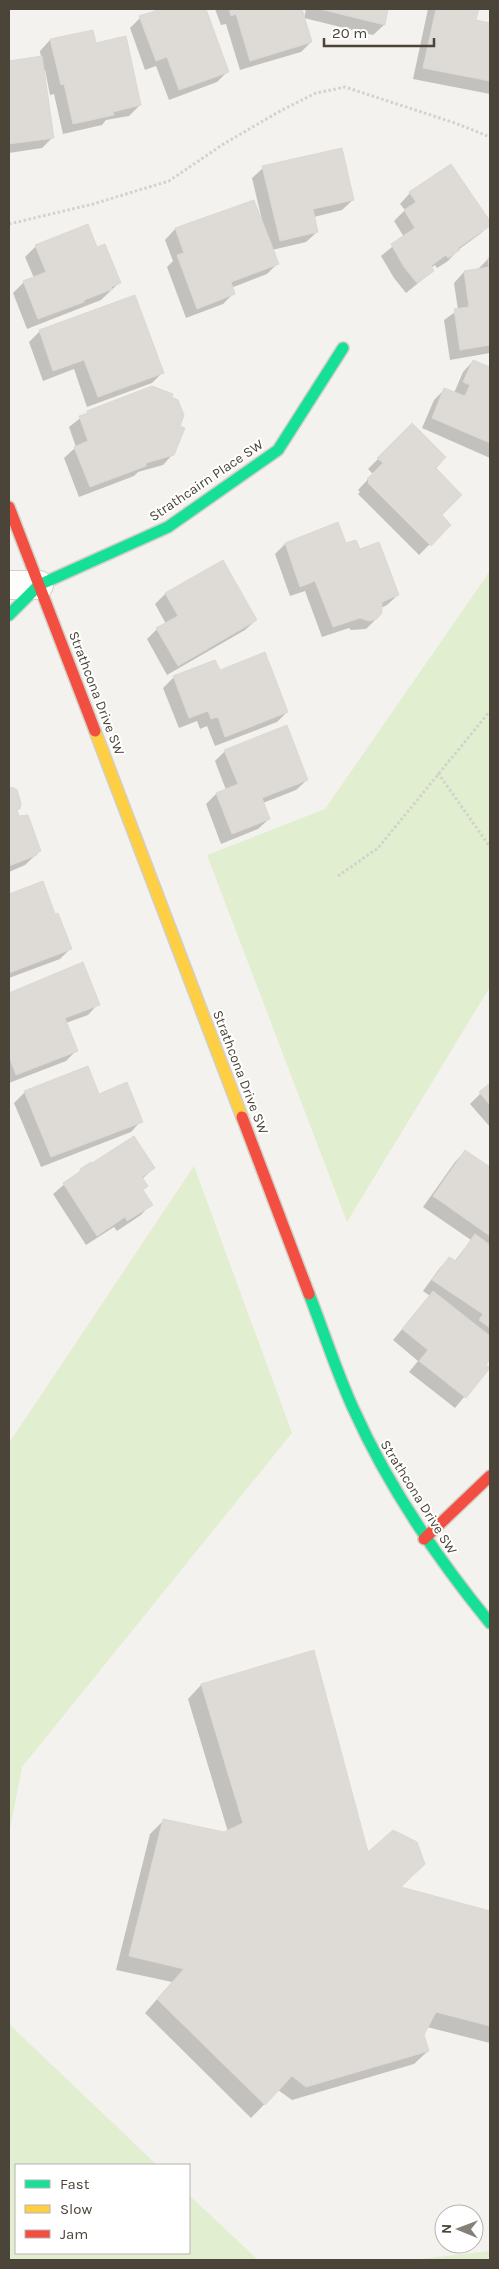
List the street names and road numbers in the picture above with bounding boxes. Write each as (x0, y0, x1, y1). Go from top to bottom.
street label: Strathcairn Place SW (146, 436, 267, 525)
street label: Strathcona Drive SW (65, 629, 128, 758)
street label: Strathcona Drive SW (209, 1008, 272, 1137)
street label: Strathcona Drive SW (377, 1437, 461, 1558)

